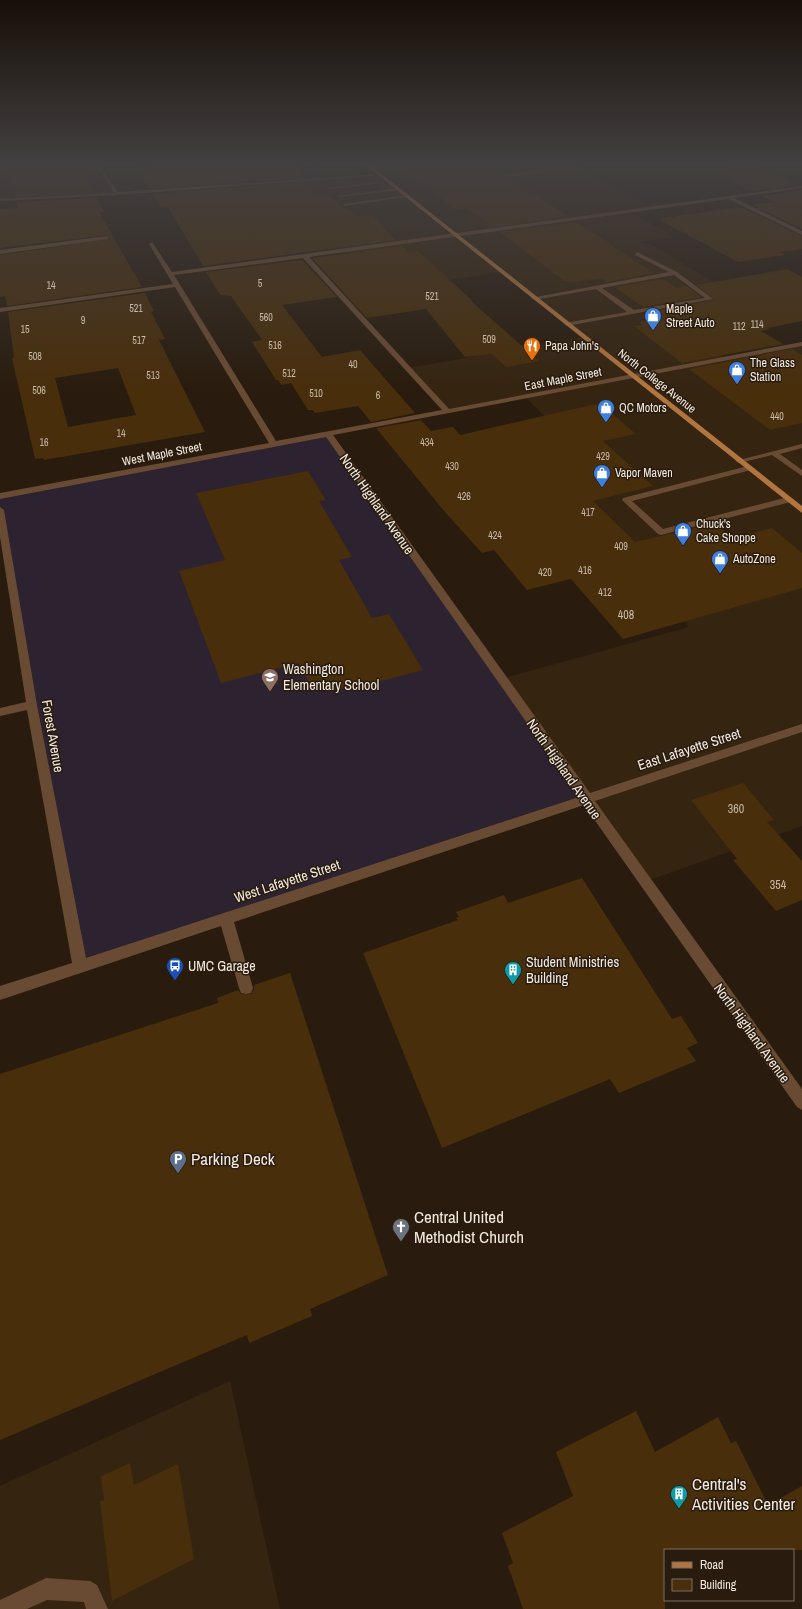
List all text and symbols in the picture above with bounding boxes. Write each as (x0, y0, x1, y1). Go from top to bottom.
house number: 5 (258, 277, 263, 290)
house number: 14 (46, 279, 56, 292)
house number: 521 (425, 290, 439, 303)
place label: Maple Street Auto (666, 301, 715, 331)
house number: 521 (129, 302, 143, 315)
shop icon: Maple Street Auto (643, 306, 663, 331)
house number: 560 (259, 311, 273, 324)
house number: 9 (81, 314, 86, 327)
house number: 114 (750, 318, 764, 331)
house number: 112 (732, 320, 746, 333)
house number: 15 (20, 323, 30, 336)
house number: 509 (482, 333, 496, 346)
house number: 517 (132, 334, 146, 347)
restaurant icon: Papa John's (522, 336, 542, 361)
place label: Papa John's (545, 338, 599, 354)
house number: 516 (268, 339, 282, 352)
street label: North College Avenue (614, 345, 700, 417)
house number: 508 (28, 350, 42, 363)
place label: The Glass Station (750, 355, 795, 385)
house number: 40 (348, 358, 358, 371)
shop icon: The Glass Station (727, 360, 747, 385)
street label: East Maple Street (523, 364, 603, 394)
house number: 512 (282, 367, 296, 380)
house number: 513 (146, 369, 160, 382)
house number: 506 (32, 384, 46, 397)
house number: 510 (309, 387, 323, 400)
house number: 6 (376, 389, 381, 402)
shop icon: QC Motors (596, 398, 616, 423)
place label: QC Motors (619, 400, 667, 416)
house number: 440 (770, 410, 784, 423)
house number: 14 (116, 427, 126, 440)
house number: 16 (39, 436, 49, 449)
house number: 434 (420, 436, 434, 449)
street label: West Maple Street (121, 438, 203, 470)
street label: North Highland Avenue (336, 450, 418, 558)
house number: 429 (596, 450, 610, 463)
house number: 430 (445, 460, 459, 473)
shop icon: Vapor Maven (592, 463, 612, 488)
place label: Vapor Maven (615, 465, 673, 481)
house number: 426 (457, 490, 471, 503)
house number: 417 (581, 506, 595, 519)
place label: Chuck's Cake Shoppe (696, 516, 756, 546)
shop icon: Chuck's Cake Shoppe (673, 521, 693, 546)
house number: 424 (488, 529, 502, 542)
house number: 409 (614, 540, 628, 553)
shop icon: AutoZone (710, 549, 730, 574)
place label: AutoZone (732, 551, 776, 567)
house number: 416 (578, 564, 592, 577)
house number: 420 (538, 566, 552, 579)
house number: 412 (598, 586, 612, 599)
house number: 408 (618, 607, 634, 623)
place label: Washington Elementary School (283, 660, 379, 694)
school or university icon: Washington Elementary School (260, 667, 280, 692)
street label: Forest Avenue (38, 698, 68, 774)
street label: North Highland Avenue (523, 715, 605, 823)
street label: East Lafayette Street (635, 724, 743, 774)
house number: 360 (728, 801, 744, 817)
street label: West Lafayette Street (232, 855, 342, 907)
house number: 354 (770, 877, 787, 893)
place label: Student Ministries Building (526, 953, 619, 987)
bus stop icon: UMC Garage (165, 956, 185, 981)
place label: UMC Garage (188, 957, 256, 975)
building icon: Student Ministries Building (503, 960, 523, 985)
street label: North Highland Avenue (710, 980, 794, 1086)
place label: Parking Deck (191, 1147, 275, 1170)
parking icon: Parking Deck (168, 1149, 188, 1174)
place label: Central United Methodist Church (414, 1205, 524, 1248)
church icon: Central United Methodist Church (391, 1217, 411, 1242)
place label: Central's Activities Center (691, 1472, 795, 1515)
building icon: Central's Activities Center (669, 1484, 689, 1509)
legend (664, 1549, 794, 1601)
text: Road (700, 1557, 724, 1573)
text: Building (700, 1577, 737, 1593)

